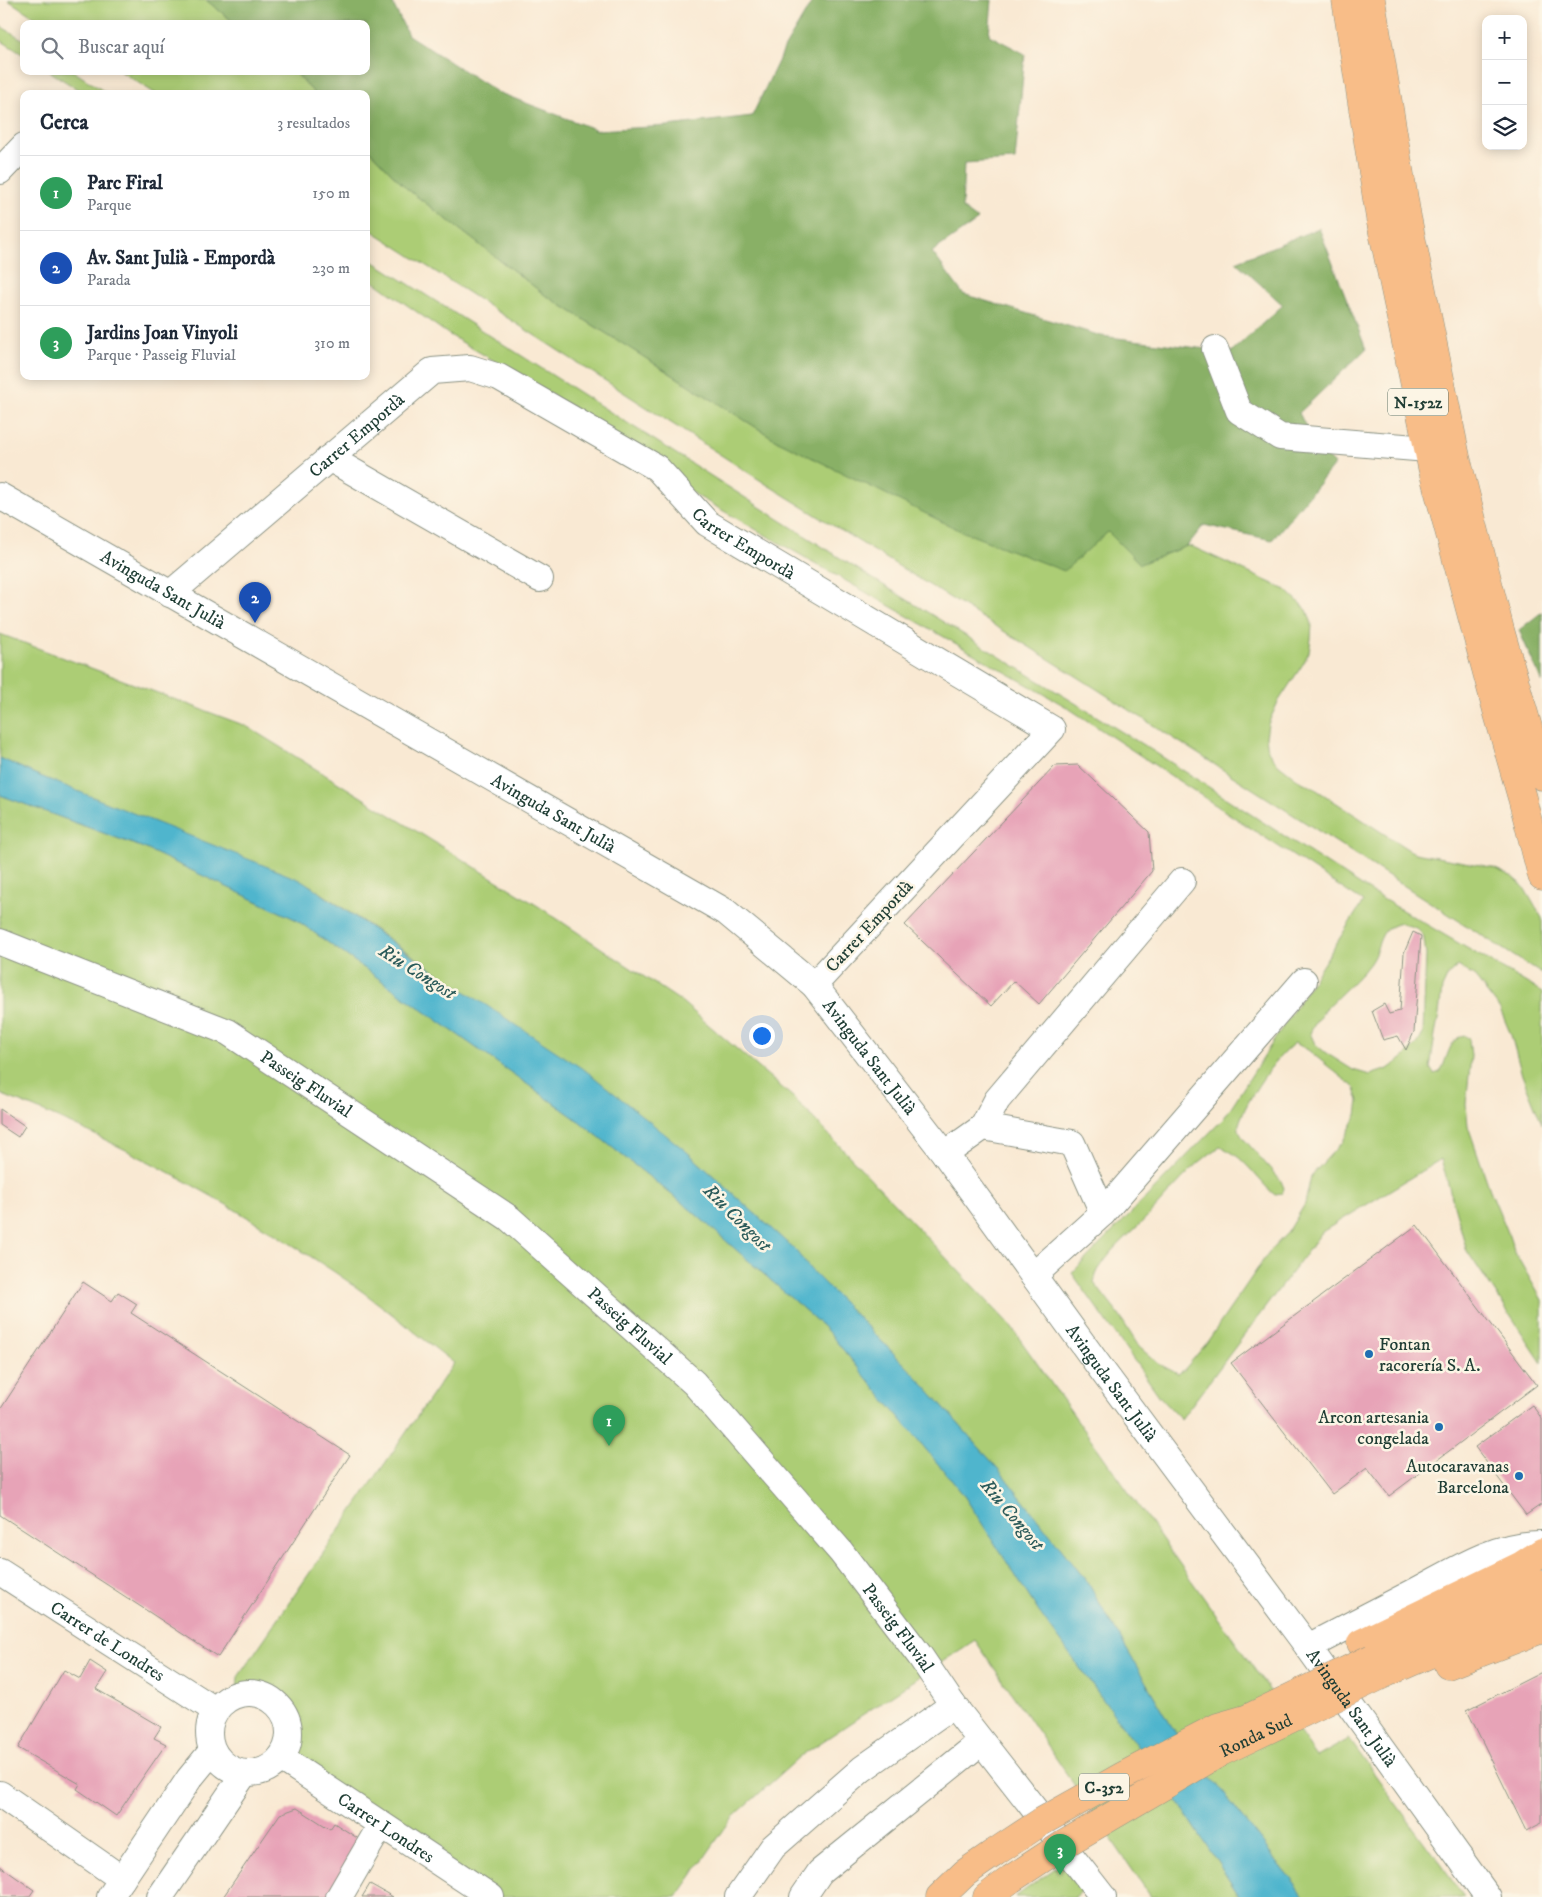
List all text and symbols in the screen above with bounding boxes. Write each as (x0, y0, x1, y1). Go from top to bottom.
map controls (1482, 15, 1527, 150)
button: + (1482, 15, 1527, 60)
search box (20, 20, 370, 75)
icon: search (38, 34, 66, 62)
text: Buscar aquí (78, 36, 164, 59)
button: − (1482, 60, 1527, 105)
button: layers (1482, 105, 1527, 150)
text: Cerca (40, 110, 88, 136)
text: 3 resultados (277, 113, 350, 133)
text: Parc Firal (87, 172, 163, 195)
text: 1 (53, 183, 59, 203)
text: 150 m (312, 183, 350, 203)
text: Parque (87, 195, 131, 215)
text: Av. Sant Julià - Empordà (87, 247, 275, 270)
text: 2 (52, 258, 60, 278)
text: 230 m (312, 258, 350, 278)
text: Parada (87, 270, 131, 290)
text: Jardins Joan Vinyoli (87, 322, 238, 345)
text: 3 (53, 333, 59, 353)
text: 310 m (314, 333, 350, 353)
text: Parque · Passeig Fluvial (87, 345, 236, 365)
road number: N-152z (1388, 388, 1448, 416)
street label: Carrer Empordà (305, 389, 410, 483)
street label: Carrer Empordà (686, 503, 799, 585)
street label: Avinguda Sant Julià (96, 546, 229, 635)
pin: 2 (239, 582, 271, 623)
street label: Avinguda Sant Julià (487, 770, 620, 859)
street label: Carrer Empordà (821, 876, 918, 977)
water label: Riu Congost (374, 939, 461, 1006)
street label: Avinguda Sant Julià (817, 995, 921, 1120)
your location (749, 1023, 775, 1049)
street label: Passeig Fluvial (256, 1046, 356, 1123)
water label: Riu Congost (698, 1179, 776, 1258)
street label: Passeig Fluvial (582, 1283, 676, 1370)
street label: Avinguda Sant Julià (1060, 1320, 1162, 1447)
place label: Fontan racorería S. A. (1379, 1334, 1480, 1377)
marker: Fontan racorería S. A. (1363, 1348, 1375, 1360)
pin: 1 (593, 1405, 625, 1446)
place label: Arcon artesania congelada (1318, 1407, 1429, 1450)
marker: Arcon artesania congelada (1433, 1421, 1445, 1433)
place label: Autocaravanas Barcelona (1406, 1456, 1509, 1499)
marker: Autocaravanas Barcelona (1513, 1470, 1525, 1482)
water label: Riu Congost (975, 1474, 1049, 1556)
street label: Passeig Fluvial (857, 1580, 938, 1677)
street label: Carrer de Londres (46, 1597, 169, 1687)
street label: Avinguda Sant Julià (1301, 1645, 1401, 1772)
street label: Ronda Sud (1216, 1710, 1296, 1763)
road number: C-352 (1079, 1774, 1129, 1800)
street label: Carrer Londres (333, 1788, 438, 1868)
pin: 3 (1044, 1834, 1076, 1875)

